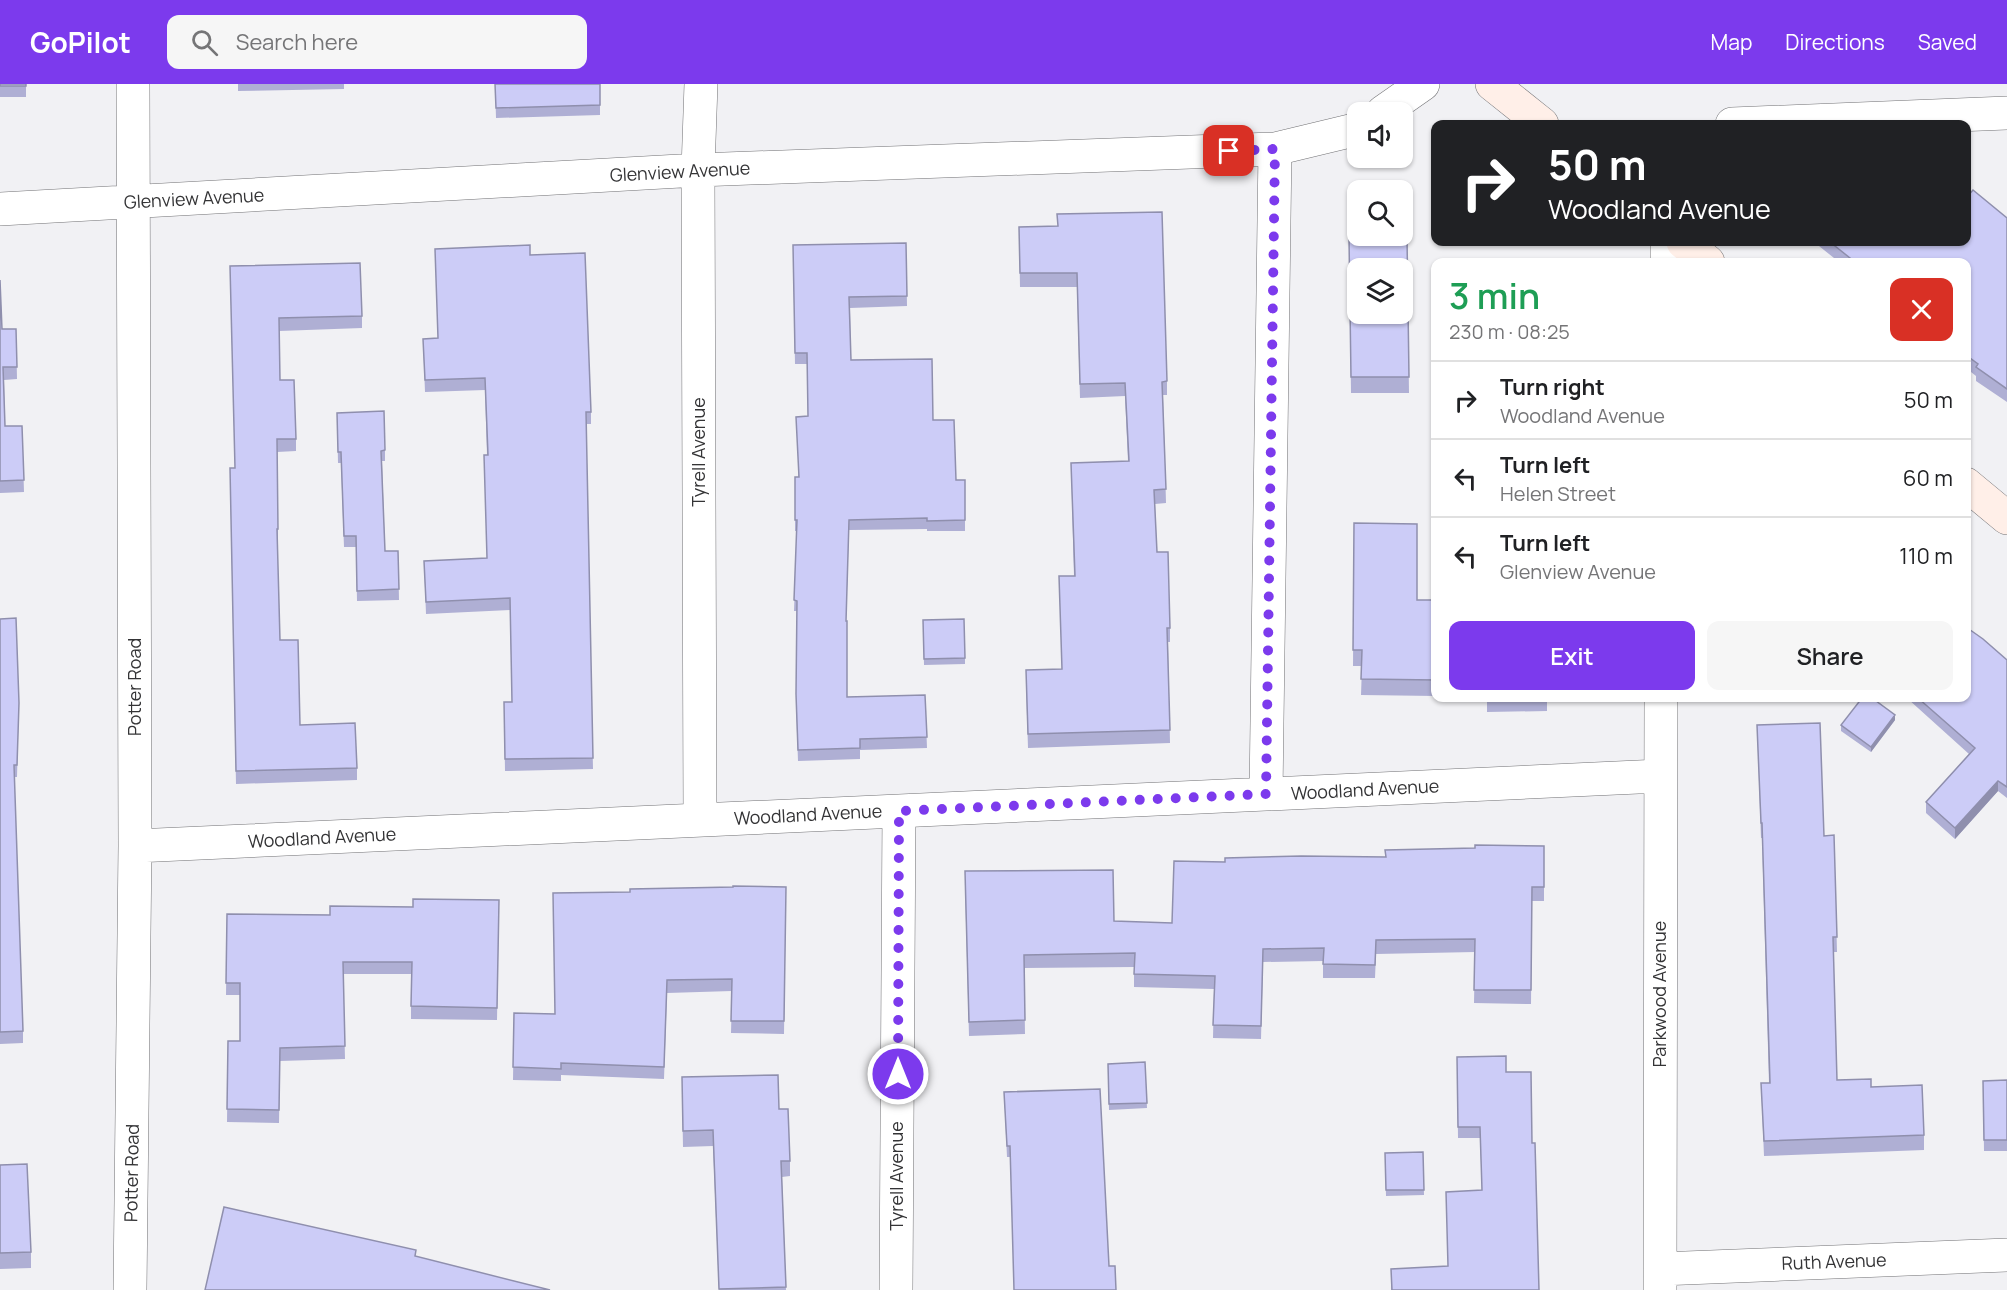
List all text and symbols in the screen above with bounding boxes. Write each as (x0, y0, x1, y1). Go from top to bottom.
search box (167, 15, 587, 69)
text: GoPilot (30, 23, 131, 61)
icon: search (188, 26, 221, 59)
text: Search here (236, 27, 358, 57)
text: Map (1711, 28, 1752, 56)
text: Directions (1785, 28, 1885, 56)
text: Saved (1918, 28, 1977, 56)
map controls (1347, 102, 1413, 324)
button: sound (1347, 102, 1413, 168)
pin (1203, 125, 1254, 176)
icon: arrive (1212, 134, 1245, 167)
text: 50 m (1548, 135, 1646, 193)
icon: right (1449, 144, 1527, 222)
street label: Glenview Avenue (609, 155, 751, 187)
button: search (1347, 180, 1413, 246)
street label: Glenview Avenue (123, 182, 265, 214)
text: Woodland Avenue (1548, 190, 1771, 227)
button: layers (1347, 258, 1413, 324)
text: 3 min (1449, 271, 1540, 320)
button: close (1890, 278, 1953, 341)
text: 230 m · 08:25 (1449, 318, 1570, 345)
text: Turn right (1500, 372, 1605, 402)
icon: right (1449, 384, 1482, 417)
text: 50 m (1904, 385, 1953, 415)
street label: Tyrell Avenue (686, 397, 710, 507)
text: Woodland Avenue (1500, 402, 1665, 429)
text: Turn left (1500, 450, 1590, 480)
icon: left (1449, 462, 1482, 495)
text: 60 m (1903, 463, 1953, 493)
text: Helen Street (1500, 480, 1616, 507)
text: Turn left (1500, 528, 1590, 558)
icon: left (1449, 540, 1482, 573)
text: 110 m (1899, 541, 1953, 571)
text: Glenview Avenue (1500, 558, 1656, 585)
button: Exit (1449, 621, 1695, 690)
button: Share (1707, 621, 1953, 690)
street label: Potter Road (122, 638, 146, 736)
street label: Woodland Avenue (1290, 773, 1440, 805)
street label: Woodland Avenue (733, 798, 883, 830)
street label: Woodland Avenue (247, 821, 397, 853)
street label: Parkwood Avenue (1647, 921, 1671, 1067)
position arrow (866, 1042, 930, 1106)
street label: Tyrell Avenue (884, 1121, 908, 1231)
street label: Potter Road (118, 1124, 144, 1222)
street label: Ruth Avenue (1781, 1247, 1887, 1275)

